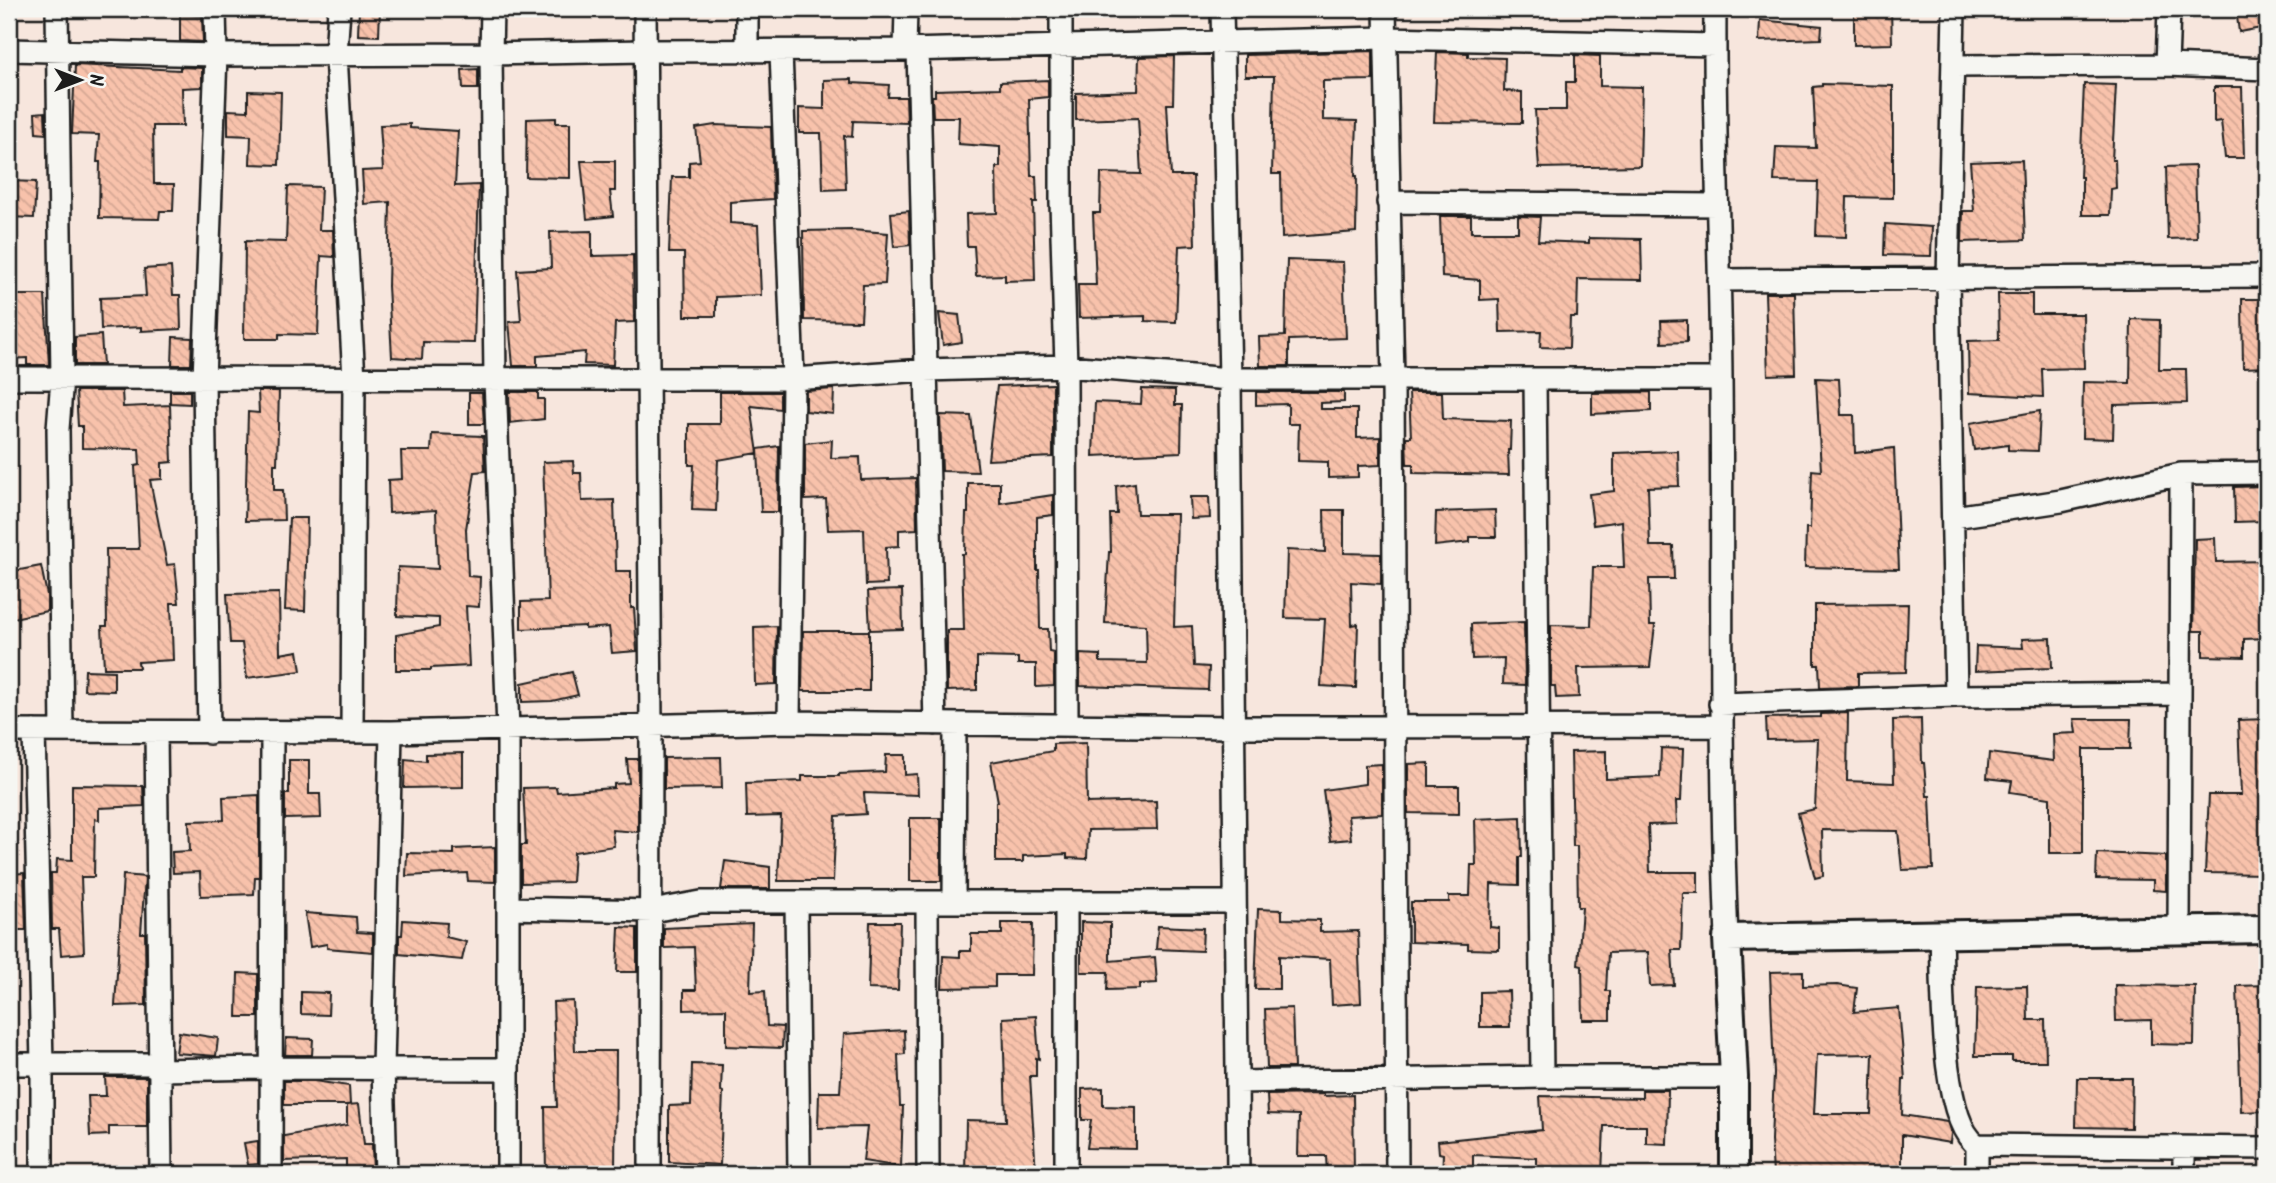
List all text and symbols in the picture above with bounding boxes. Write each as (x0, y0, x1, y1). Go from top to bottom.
north arrow (46, 46, 116, 116)
text: N (80, 74, 110, 86)

